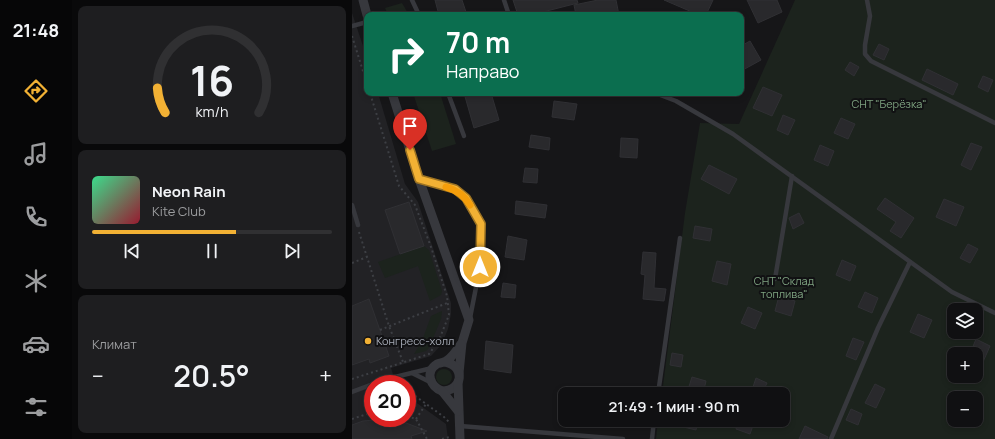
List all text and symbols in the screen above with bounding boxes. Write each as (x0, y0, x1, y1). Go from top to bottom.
text: 21:48 (13, 18, 59, 42)
text: 70 m (446, 23, 510, 61)
icon: right (380, 28, 432, 80)
text: 16 (190, 52, 234, 108)
text: Направо (446, 59, 520, 83)
icon: directions (22, 77, 50, 105)
park label: СНТ "Берёзка" (851, 96, 927, 111)
text: km/h (195, 102, 229, 121)
pin (393, 109, 427, 150)
icon: arrive (399, 115, 421, 137)
icon: music (22, 140, 50, 168)
text: Neon Rain (152, 181, 226, 202)
text: Kite Club (152, 202, 206, 220)
icon: phone (22, 203, 50, 231)
icon: previous (121, 240, 143, 262)
icon: pause (201, 240, 223, 262)
icon: next (281, 240, 303, 262)
position arrow (459, 246, 501, 288)
icon: climate (22, 267, 50, 295)
park label: СНТ "Склад топлива" (754, 273, 815, 301)
map controls (947, 303, 983, 427)
button: layers (947, 303, 983, 339)
icon: car (22, 330, 50, 358)
place label: Конгресс-холл (376, 333, 454, 348)
text: Климат (92, 335, 137, 353)
marker: Конгресс-холл (363, 336, 373, 346)
button: + (947, 347, 983, 383)
text: 20.5° (173, 355, 250, 396)
text: − (92, 361, 104, 391)
text: + (319, 361, 332, 391)
speed limit sign: 20 (364, 375, 416, 427)
button: − (947, 391, 983, 427)
icon: filters (22, 393, 50, 421)
text: 21:49 · 1 мин · 90 m (608, 396, 740, 417)

